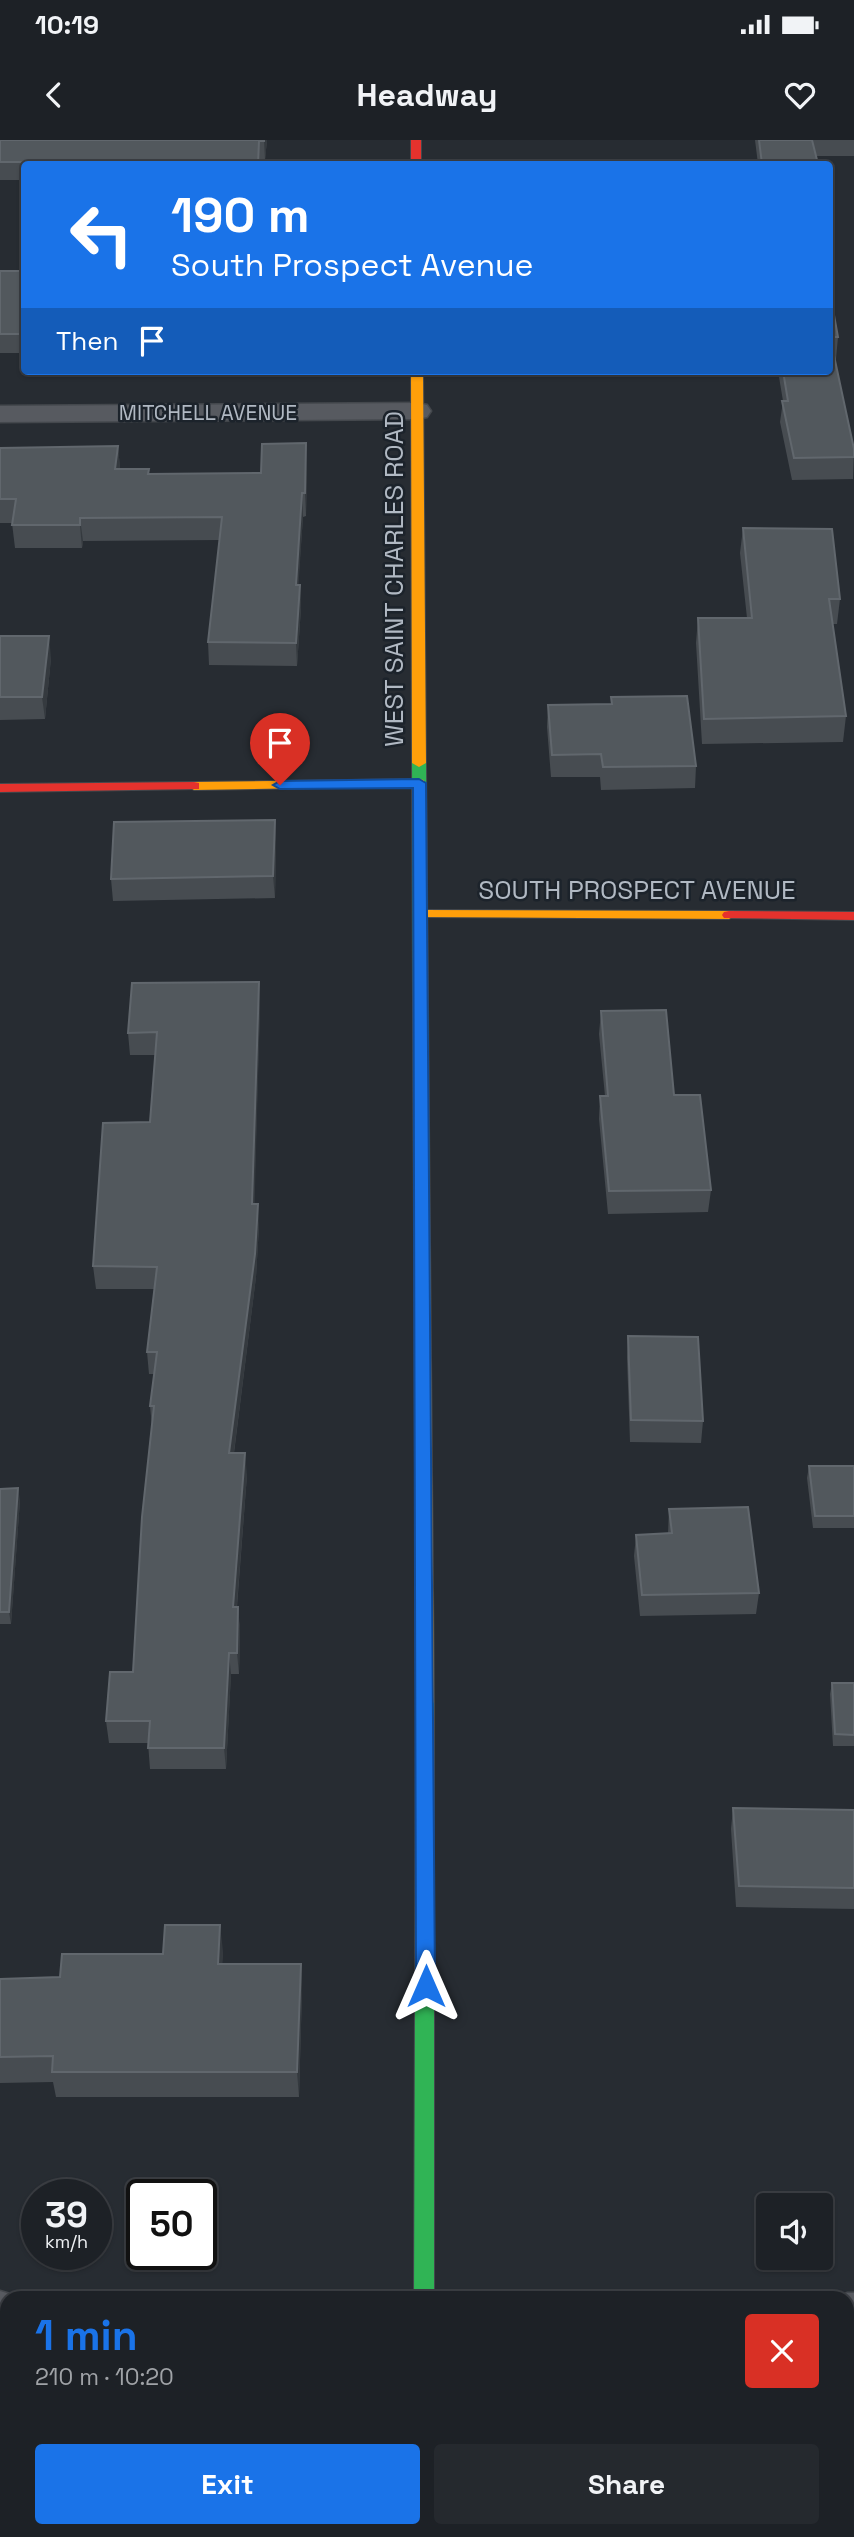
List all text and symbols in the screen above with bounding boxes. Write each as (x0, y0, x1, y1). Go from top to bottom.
text: 10:19 (35, 8, 99, 42)
text: Headway (357, 75, 497, 115)
icon: back (35, 76, 73, 114)
icon: heart (781, 76, 819, 114)
text: 190 m (171, 184, 309, 246)
icon: left (56, 189, 147, 280)
text: South Prospect Avenue (171, 245, 534, 285)
icon: arrive (133, 322, 171, 360)
text: Then (56, 324, 119, 358)
street label: MITCHELL AVENUE (119, 399, 297, 426)
street label: WEST SAINT CHARLES ROAD (377, 411, 411, 747)
pin (250, 713, 310, 785)
icon: arrive (261, 724, 299, 762)
street label: SOUTH PROSPECT AVENUE (478, 873, 796, 907)
position arrow (389, 1949, 463, 2023)
speed limit sign: 50 (126, 2179, 217, 2270)
text: 39 (45, 2193, 88, 2237)
map controls (756, 2193, 833, 2270)
button: sound (756, 2193, 833, 2270)
text: km/h (45, 2230, 88, 2253)
text: 1 min (35, 2309, 138, 2362)
button: close (745, 2314, 819, 2388)
text: 210 m · 10:20 (35, 2362, 174, 2392)
button: Exit (35, 2444, 420, 2524)
button: Share (434, 2444, 819, 2524)

